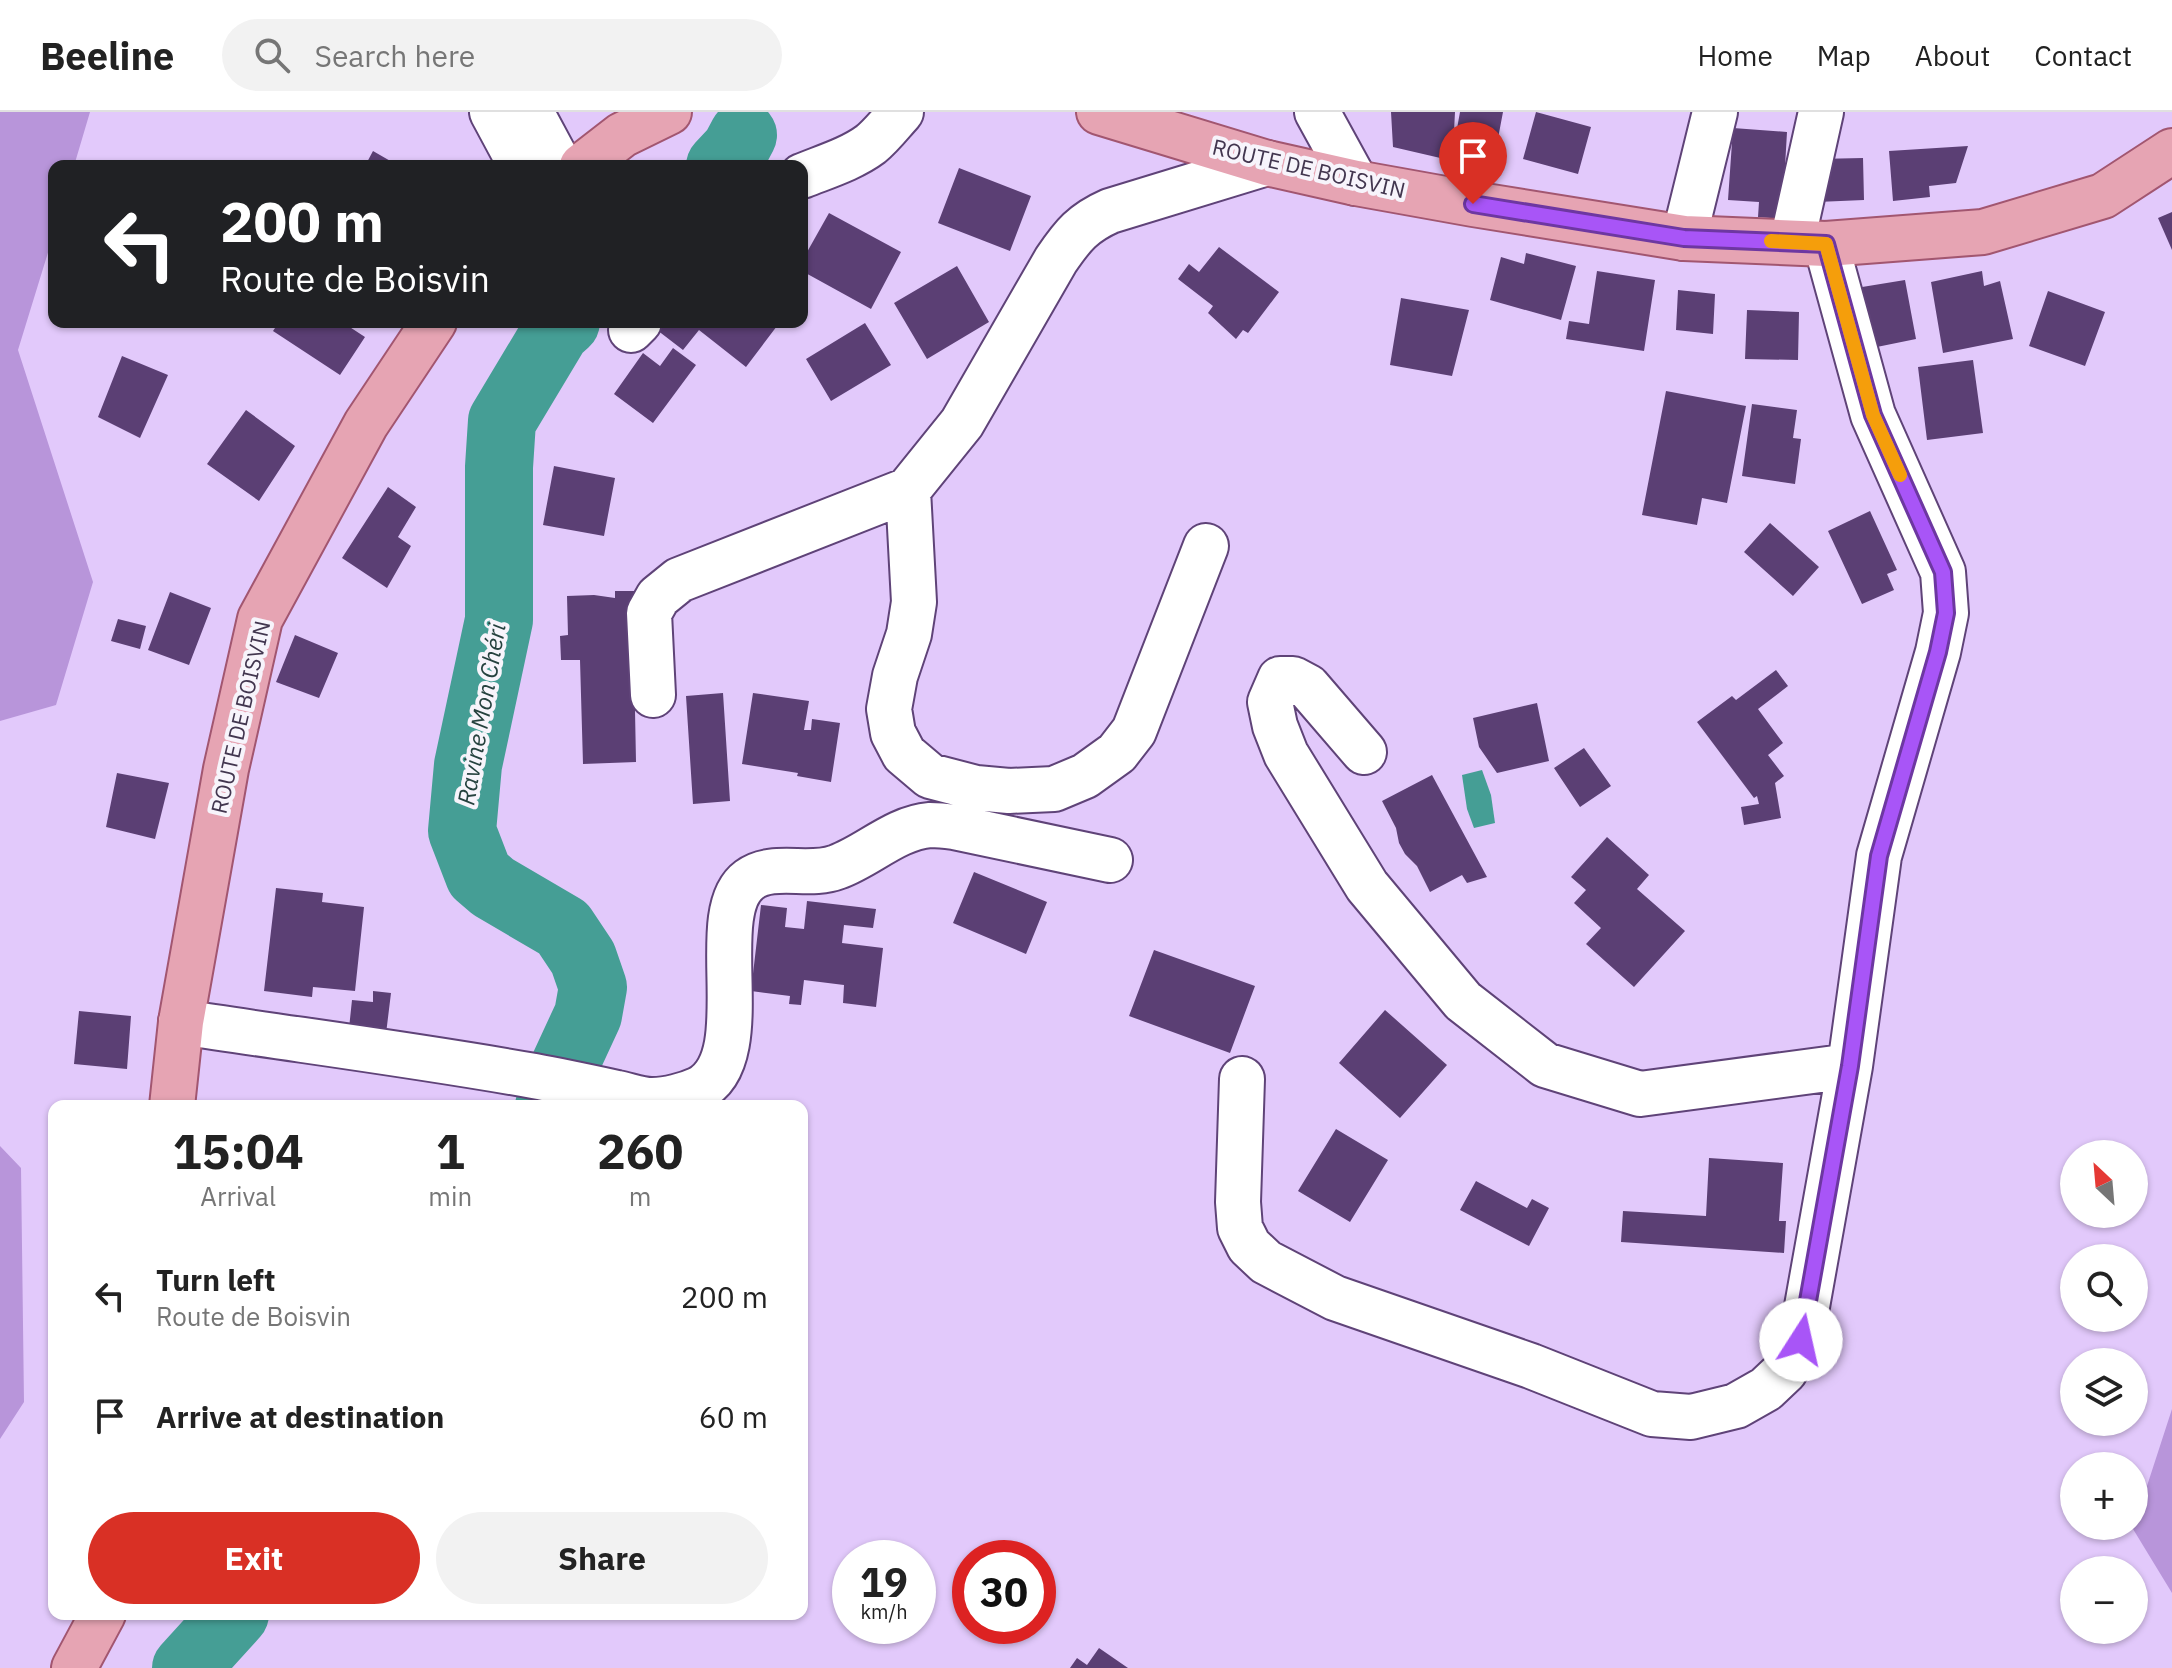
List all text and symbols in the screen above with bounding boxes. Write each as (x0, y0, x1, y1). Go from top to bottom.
search box (222, 19, 782, 91)
text: Beeline (40, 31, 174, 80)
icon: search (250, 33, 294, 77)
text: Search here (314, 36, 475, 75)
text: Home (1697, 37, 1773, 74)
text: Map (1817, 37, 1871, 74)
text: About (1915, 37, 1990, 74)
text: Contact (2034, 37, 2132, 74)
pin (1439, 122, 1507, 204)
street label: ROUTE DE BOISVIN (1210, 132, 1408, 204)
icon: arrive (1451, 134, 1495, 178)
text: 200 m (220, 185, 384, 257)
icon: left (88, 192, 192, 296)
text: Route de Boisvin (220, 255, 490, 302)
street label: ROUTE DE BOISVIN (204, 618, 276, 816)
water label: Ravine Mon Chéri (449, 620, 513, 807)
text: 15:04 (173, 1120, 304, 1182)
text: 1 (436, 1120, 465, 1182)
text: 260 (597, 1120, 683, 1182)
north arrow (2060, 1140, 2148, 1228)
map controls (2060, 1140, 2148, 1644)
text: Arrival (200, 1179, 276, 1213)
text: min (428, 1179, 472, 1213)
text: m (629, 1179, 651, 1213)
button: search (2060, 1244, 2148, 1332)
text: Turn left (156, 1260, 275, 1299)
icon: left (88, 1274, 132, 1318)
text: 200 m (681, 1277, 768, 1316)
position arrow (1759, 1298, 1843, 1382)
text: Route de Boisvin (156, 1299, 351, 1333)
button: layers (2060, 1348, 2148, 1436)
icon: arrive (88, 1394, 132, 1438)
text: Arrive at destination (156, 1397, 444, 1436)
text: 60 m (699, 1397, 768, 1436)
button: + (2060, 1452, 2148, 1540)
button: Exit (88, 1512, 420, 1604)
button: Share (436, 1512, 768, 1604)
speed limit sign: 30 (952, 1540, 1056, 1644)
text: 19 (860, 1556, 908, 1608)
button: − (2060, 1556, 2148, 1644)
text: km/h (860, 1598, 908, 1625)

